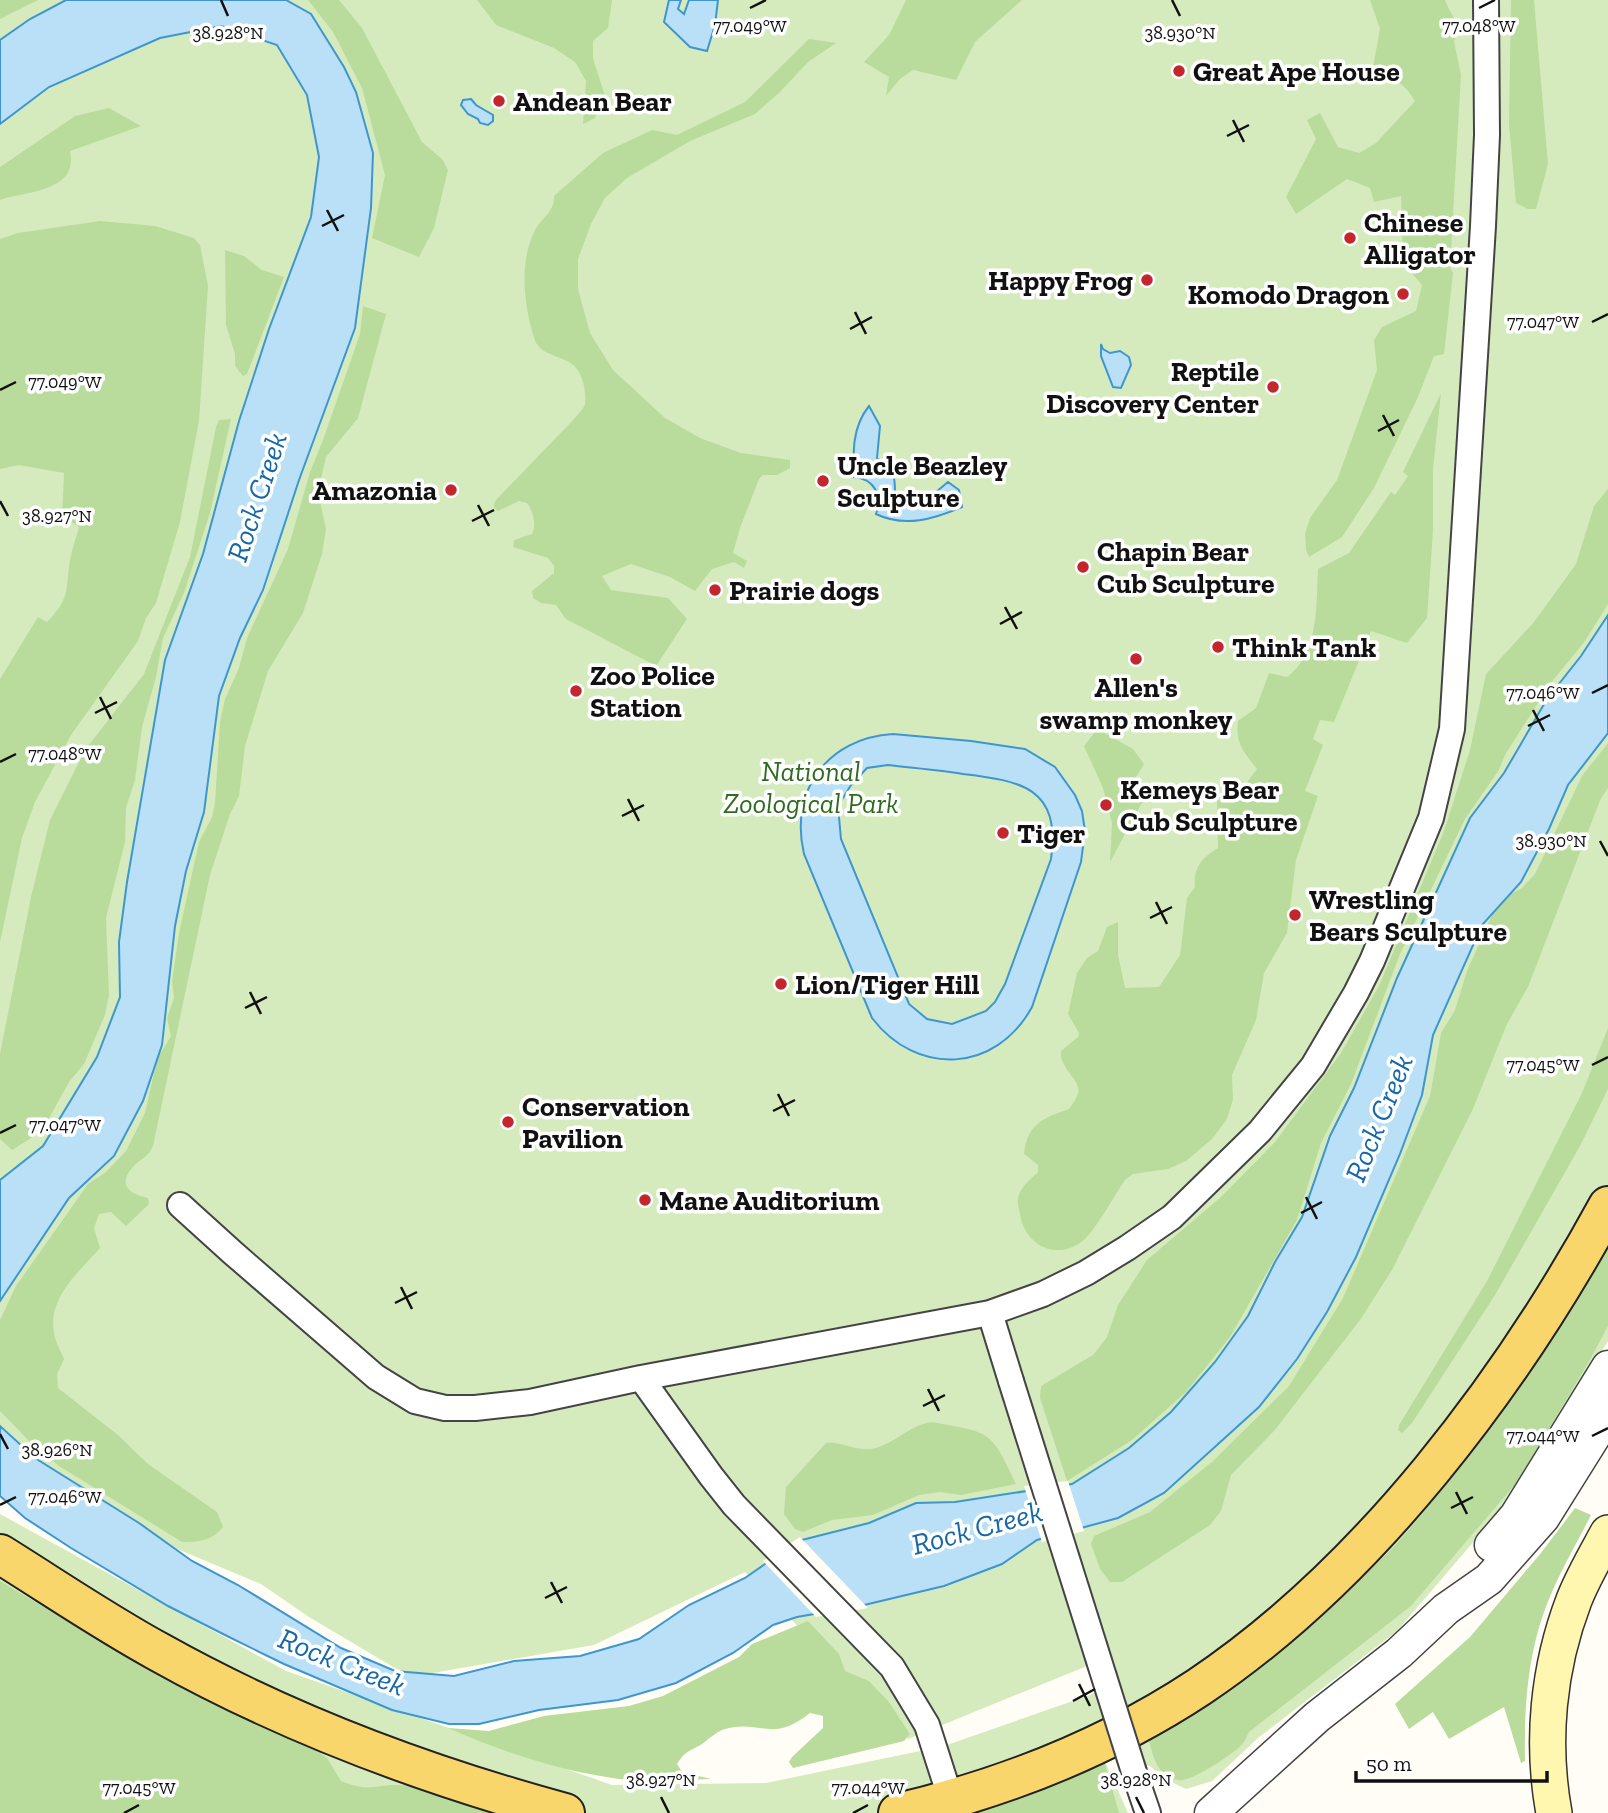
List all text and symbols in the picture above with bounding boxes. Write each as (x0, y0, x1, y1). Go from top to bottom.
text: 77.049°W (713, 15, 787, 37)
text: 77.048°W (1442, 15, 1516, 37)
text: 38.928°N (192, 22, 264, 44)
text: 38.930°N (1144, 22, 1216, 44)
place label: Great Ape House (1193, 55, 1400, 88)
marker: Great Ape House (1171, 63, 1187, 79)
place label: Andean Bear (513, 85, 672, 118)
marker: Andean Bear (491, 93, 507, 109)
place label: Chinese Alligator (1364, 206, 1476, 271)
marker: Chinese Alligator (1342, 230, 1358, 246)
place label: Happy Frog (988, 264, 1133, 297)
marker: Happy Frog (1139, 272, 1155, 288)
place label: Komodo Dragon (1188, 278, 1389, 311)
marker: Komodo Dragon (1395, 286, 1411, 302)
text: 77.047°W (1507, 311, 1579, 333)
place label: Reptile Discovery Center (1046, 355, 1259, 420)
text: 77.049°W (28, 371, 102, 393)
marker: Reptile Discovery Center (1265, 379, 1281, 395)
water label: Rock Creek (219, 428, 295, 566)
place label: Uncle Beazley Sculpture (837, 449, 1007, 514)
marker: Uncle Beazley Sculpture (815, 473, 831, 489)
place label: Amazonia (312, 474, 437, 507)
marker: Amazonia (443, 482, 459, 498)
text: 38.927°N (22, 505, 92, 527)
place label: Chapin Bear Cub Sculpture (1097, 535, 1275, 600)
marker: Chapin Bear Cub Sculpture (1075, 559, 1091, 575)
place label: Prairie dogs (729, 574, 880, 607)
marker: Prairie dogs (707, 582, 723, 598)
place label: Think Tank (1232, 631, 1377, 664)
marker: Think Tank (1210, 639, 1226, 655)
marker: Allen's swamp monkey (1128, 651, 1144, 667)
place label: Zoo Police Station (590, 659, 715, 724)
place label: Allen's swamp monkey (1040, 671, 1233, 736)
text: 77.046°W (1506, 682, 1580, 704)
marker: Zoo Police Station (568, 683, 584, 699)
text: 77.048°W (28, 743, 102, 765)
park label: National Zoological Park (723, 755, 899, 820)
place label: Kemeys Bear Cub Sculpture (1120, 773, 1298, 838)
marker: Kemeys Bear Cub Sculpture (1098, 797, 1114, 813)
place label: Tiger (1017, 817, 1085, 850)
marker: Tiger (995, 825, 1011, 841)
text: 38.930°N (1515, 830, 1587, 852)
place label: Wrestling Bears Sculpture (1309, 883, 1507, 948)
marker: Wrestling Bears Sculpture (1287, 907, 1303, 923)
place label: Lion/Tiger Hill (795, 968, 979, 1001)
marker: Lion/Tiger Hill (773, 976, 789, 992)
water label: Rock Creek (1337, 1049, 1421, 1187)
text: 77.045°W (1507, 1054, 1580, 1076)
place label: Conservation Pavilion (522, 1090, 690, 1155)
text: 77.047°W (29, 1114, 101, 1136)
marker: Conservation Pavilion (500, 1114, 516, 1130)
place label: Mane Auditorium (659, 1184, 880, 1217)
marker: Mane Auditorium (637, 1192, 653, 1208)
text: 77.044°W (1506, 1425, 1580, 1447)
text: 38.926°N (22, 1439, 92, 1461)
text: 77.046°W (28, 1486, 102, 1508)
water label: Rock Creek (908, 1493, 1046, 1563)
water label: Rock Creek (273, 1620, 411, 1704)
scale bar (1356, 1740, 1547, 1784)
text: 50 m (1366, 1751, 1412, 1776)
text: 38.927°N (626, 1769, 696, 1791)
text: 38.928°N (1100, 1769, 1172, 1791)
text: 77.045°W (103, 1777, 176, 1799)
text: 77.044°W (831, 1777, 905, 1799)

